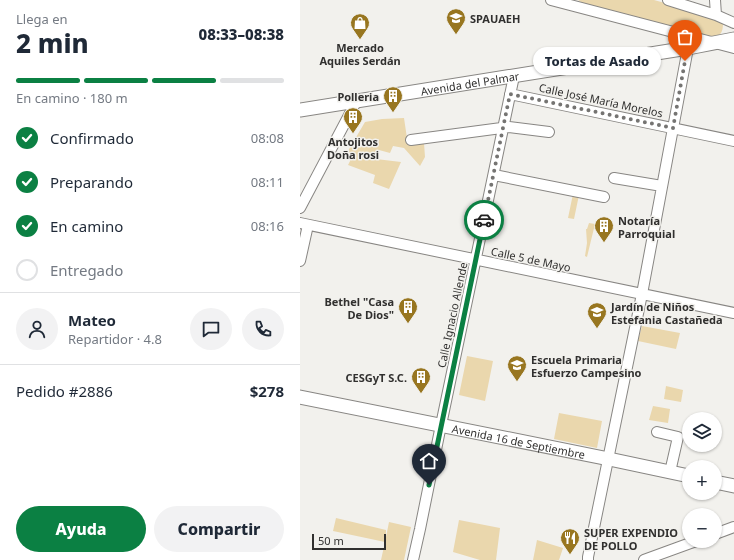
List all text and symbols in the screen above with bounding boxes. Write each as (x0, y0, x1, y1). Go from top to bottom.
school or university icon: SPAUAEH (445, 7, 467, 35)
text: Llega en (16, 10, 68, 28)
place label: SPAUAEH (470, 11, 520, 26)
shop icon: Mercado Aquiles Serdán (349, 12, 371, 40)
pin (668, 20, 702, 61)
text: 08:33–08:38 (199, 24, 284, 44)
text: 2 min (16, 25, 89, 61)
icon: bag (674, 26, 696, 48)
place label: Mercado Aquiles Serdán (319, 40, 401, 68)
callout: Tortas de Asado (533, 47, 661, 75)
text: Tortas de Asado (545, 52, 649, 70)
street label: Avenida del Palmar (419, 68, 521, 98)
street label: Calle José María Morelos (538, 80, 664, 120)
building icon: Polleria (382, 85, 404, 113)
text: En camino · 180 m (16, 89, 128, 107)
place label: Polleria (337, 89, 379, 104)
building icon: Antojitos Doña rosi (342, 106, 364, 134)
icon: check (16, 127, 38, 149)
text: Confirmado (50, 128, 134, 148)
text: 08:08 (251, 129, 284, 147)
place label: Antojitos Doña rosi (327, 134, 379, 162)
icon: check (16, 171, 38, 193)
text: Preparando (50, 172, 133, 192)
text: 08:11 (251, 173, 284, 191)
courier (464, 200, 504, 240)
icon: car (473, 209, 495, 231)
place label: Notaría Parroquial (618, 213, 675, 241)
icon: check (16, 215, 38, 237)
building icon: Notaría Parroquial (593, 215, 615, 243)
text: En camino (50, 216, 123, 236)
text: 08:16 (251, 217, 284, 235)
street label: Calle 5 de Mayo (490, 243, 573, 275)
text: Entregado (50, 260, 123, 280)
street label: Calle Ignacio Allende (433, 261, 471, 369)
place label: Bethel "Casa De Dios" (324, 294, 394, 322)
building icon: Bethel "Casa De Dios" (397, 296, 419, 324)
place label: Jardín de Niños Estefania Castañeda (610, 299, 723, 327)
school or university icon: Jardín de Niños Estefania Castañeda (586, 301, 608, 329)
button: person (16, 308, 58, 350)
button: chat (190, 308, 232, 350)
button: phone (242, 308, 284, 350)
text: Mateo (68, 310, 116, 330)
text: Repartidor · 4.8 (68, 330, 162, 348)
place label: Escuela Primaria Esfuerzo Campesino (531, 352, 642, 380)
school or university icon: Escuela Primaria Esfuerzo Campesino (506, 354, 528, 382)
building icon: CESGyT S.C. (410, 366, 432, 394)
place label: CESGyT S.C. (346, 370, 407, 385)
text: Pedido #2886 (16, 381, 113, 401)
text: $278 (250, 381, 284, 401)
map controls (682, 412, 722, 548)
button: layers (682, 412, 722, 452)
street label: Avenida 16 de Septiembre (451, 420, 586, 462)
pin (412, 444, 446, 485)
icon: home (418, 450, 440, 472)
button: + (682, 460, 722, 500)
button: Ayuda (16, 506, 146, 552)
button: Compartir (154, 506, 284, 552)
button: − (682, 508, 722, 548)
place label: SUPER EXPENDIO DE POLLO (584, 525, 678, 553)
restaurant icon: SUPER EXPENDIO DE POLLO (559, 527, 581, 555)
scale bar (312, 532, 386, 551)
text: 50 m (318, 533, 344, 548)

